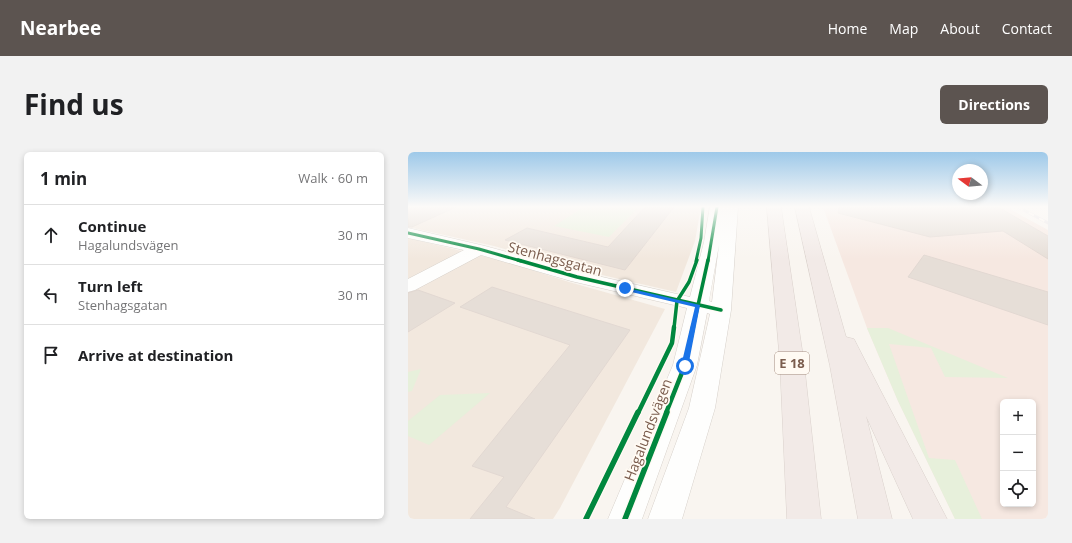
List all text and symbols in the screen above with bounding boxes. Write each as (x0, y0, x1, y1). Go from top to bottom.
text: Nearbee (20, 15, 101, 41)
text: Home (828, 19, 867, 38)
text: Map (889, 19, 918, 38)
text: About (940, 19, 980, 38)
text: Contact (1002, 19, 1052, 38)
text: Find us (24, 85, 124, 123)
button: Directions (940, 85, 1048, 124)
north arrow (952, 164, 988, 200)
text: 1 min (40, 167, 87, 190)
text: Walk · 60 m (298, 169, 368, 187)
text: Continue (78, 216, 146, 236)
icon: ahead (40, 224, 62, 246)
text: 30 m (338, 226, 368, 244)
text: Hagalundsvägen (78, 236, 179, 254)
street label: Stenhagsgatan (506, 237, 604, 280)
text: Turn left (78, 276, 143, 296)
route end (616, 279, 634, 297)
icon: left (40, 284, 62, 306)
text: 30 m (338, 286, 368, 304)
text: Stenhagsgatan (78, 296, 168, 314)
icon: arrive (40, 344, 62, 366)
text: Arrive at destination (78, 345, 233, 365)
road number: E 18 (775, 352, 809, 374)
route start (676, 357, 694, 375)
street label: Hagalundsvägen (619, 376, 676, 484)
map controls (1000, 399, 1036, 507)
button: + (1000, 399, 1036, 435)
button: − (1000, 435, 1036, 471)
button: locate (1000, 471, 1036, 507)

